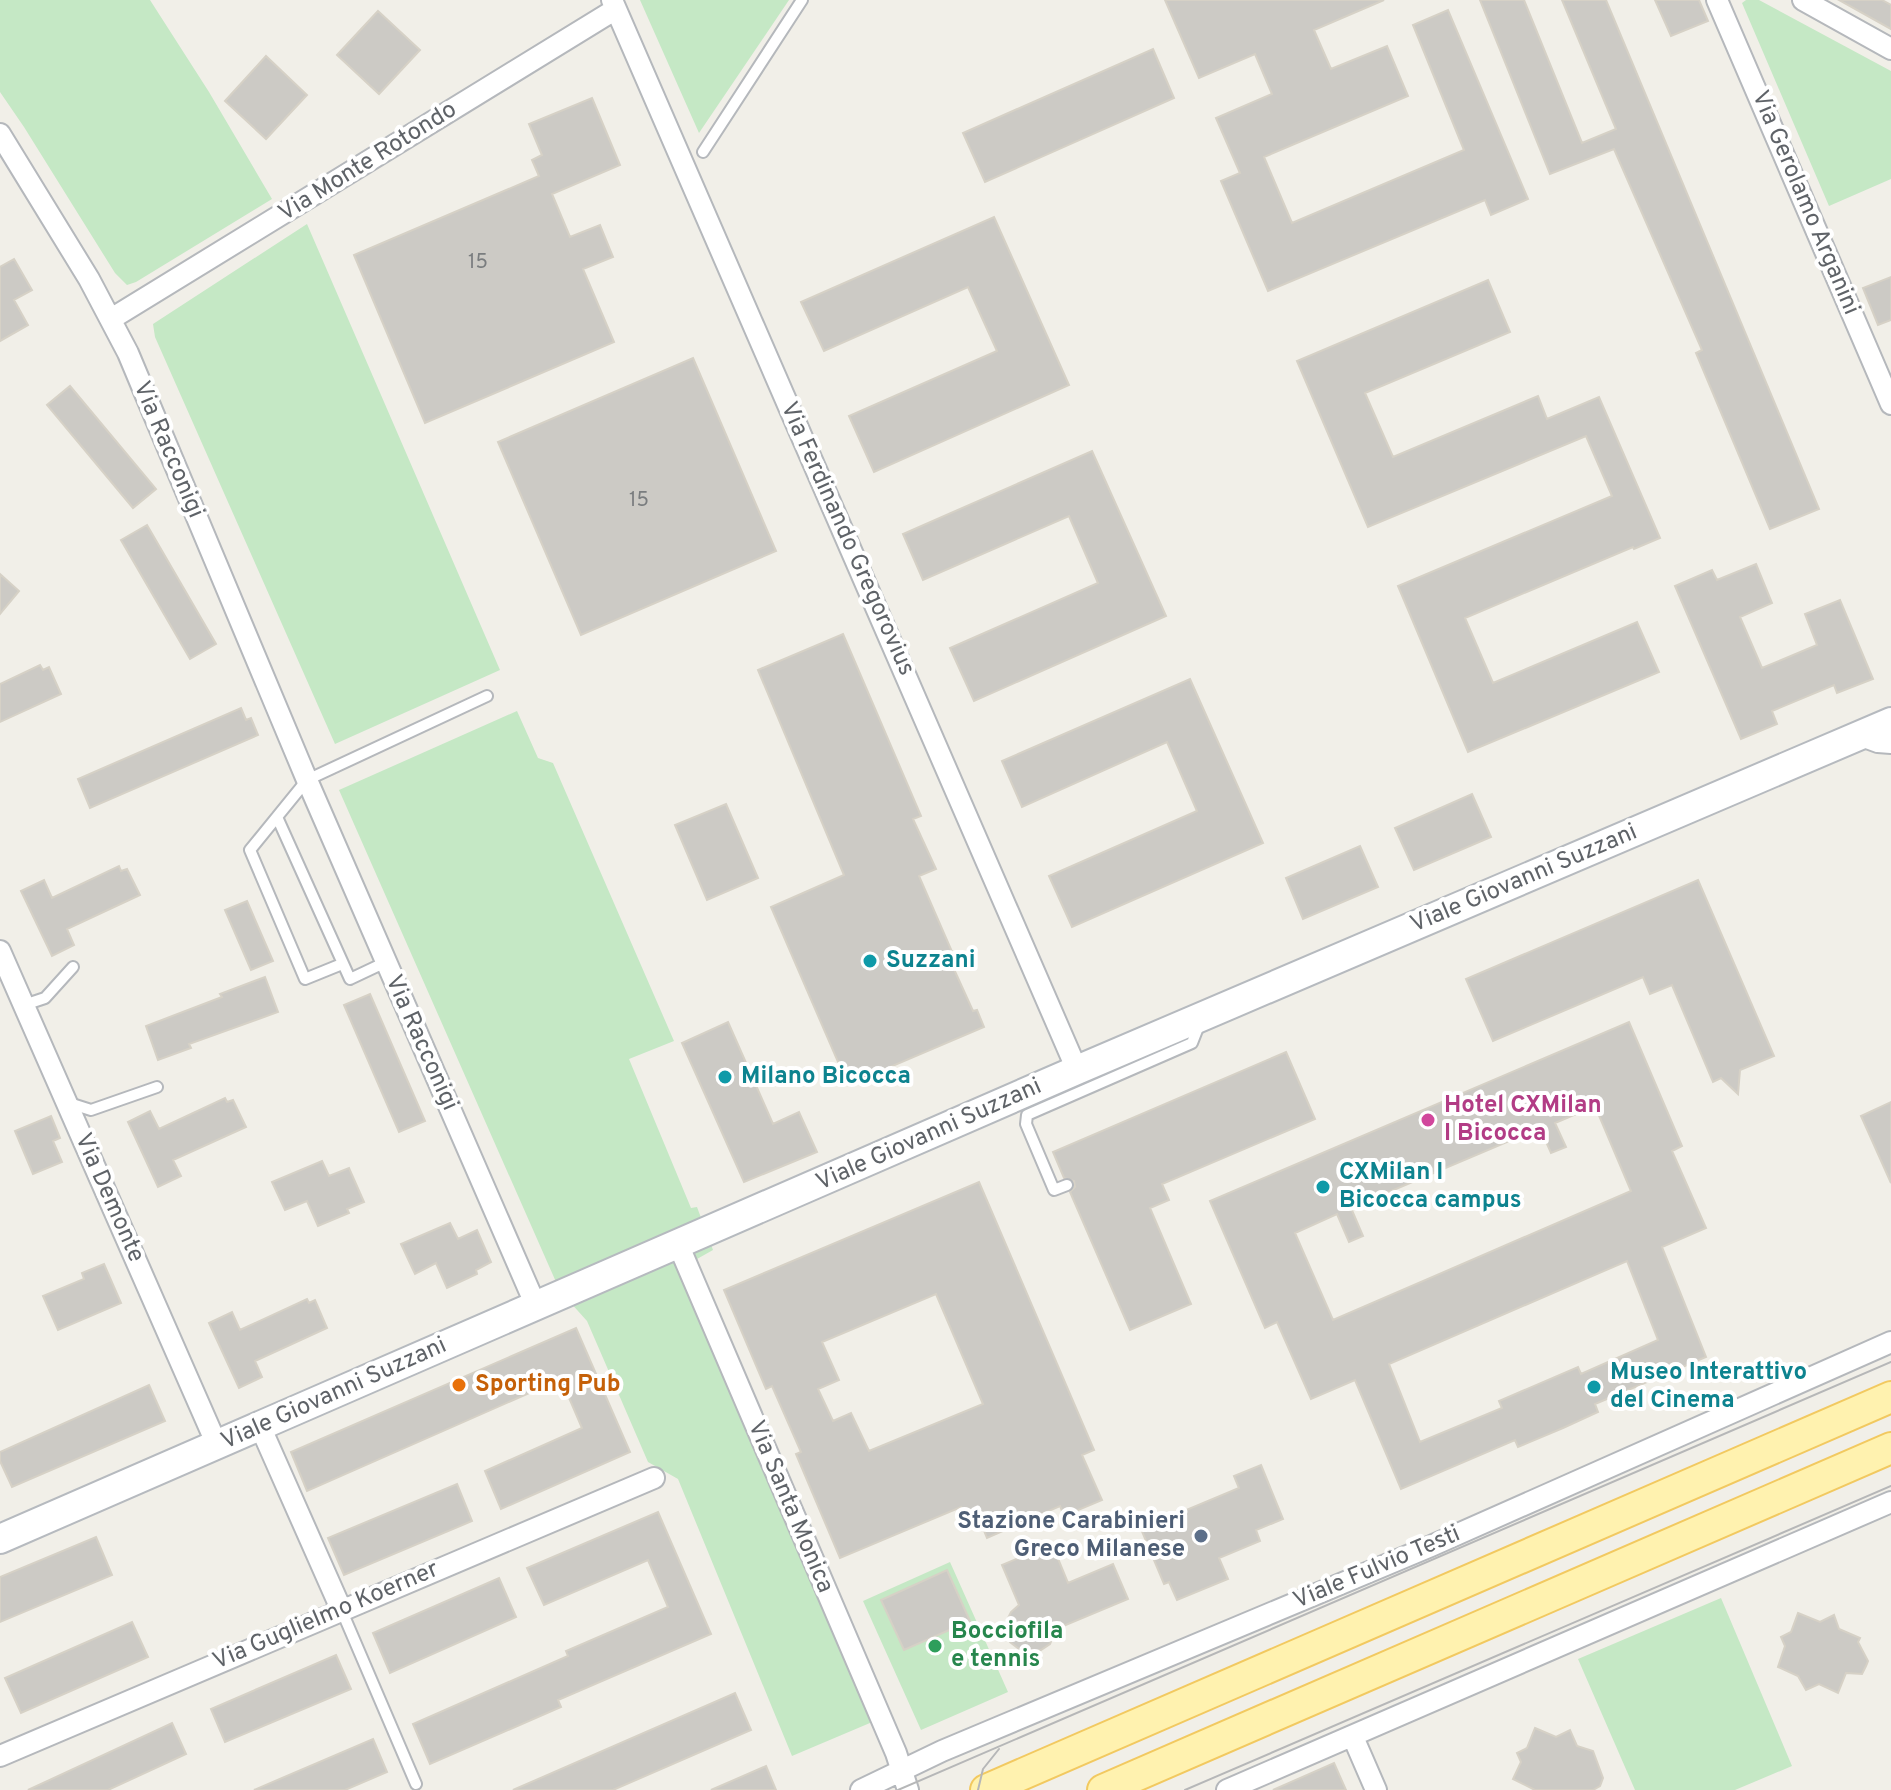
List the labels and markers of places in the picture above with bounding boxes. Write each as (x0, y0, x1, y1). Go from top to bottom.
place label: Suzzani (886, 946, 976, 976)
marker: Suzzani (861, 952, 879, 970)
place label: Milano Bicocca (741, 1062, 911, 1092)
marker: Milano Bicocca (716, 1068, 734, 1086)
place label: Hotel CXMilan I Bicocca (1444, 1091, 1602, 1149)
marker: Hotel CXMilan I Bicocca (1419, 1111, 1437, 1129)
place label: CXMilan I Bicocca campus (1339, 1158, 1522, 1216)
marker: CXMilan I Bicocca campus (1314, 1178, 1332, 1196)
place label: Museo Interattivo del Cinema (1610, 1358, 1807, 1416)
place label: Sporting Pub (475, 1370, 621, 1400)
marker: Sporting Pub (450, 1376, 468, 1394)
marker: Museo Interattivo del Cinema (1585, 1378, 1603, 1396)
place label: Stazione Carabinieri Greco Milanese (957, 1507, 1185, 1565)
marker: Stazione Carabinieri Greco Milanese (1192, 1527, 1210, 1545)
place label: Bocciofila e tennis (951, 1617, 1063, 1675)
marker: Bocciofila e tennis (926, 1637, 944, 1655)

